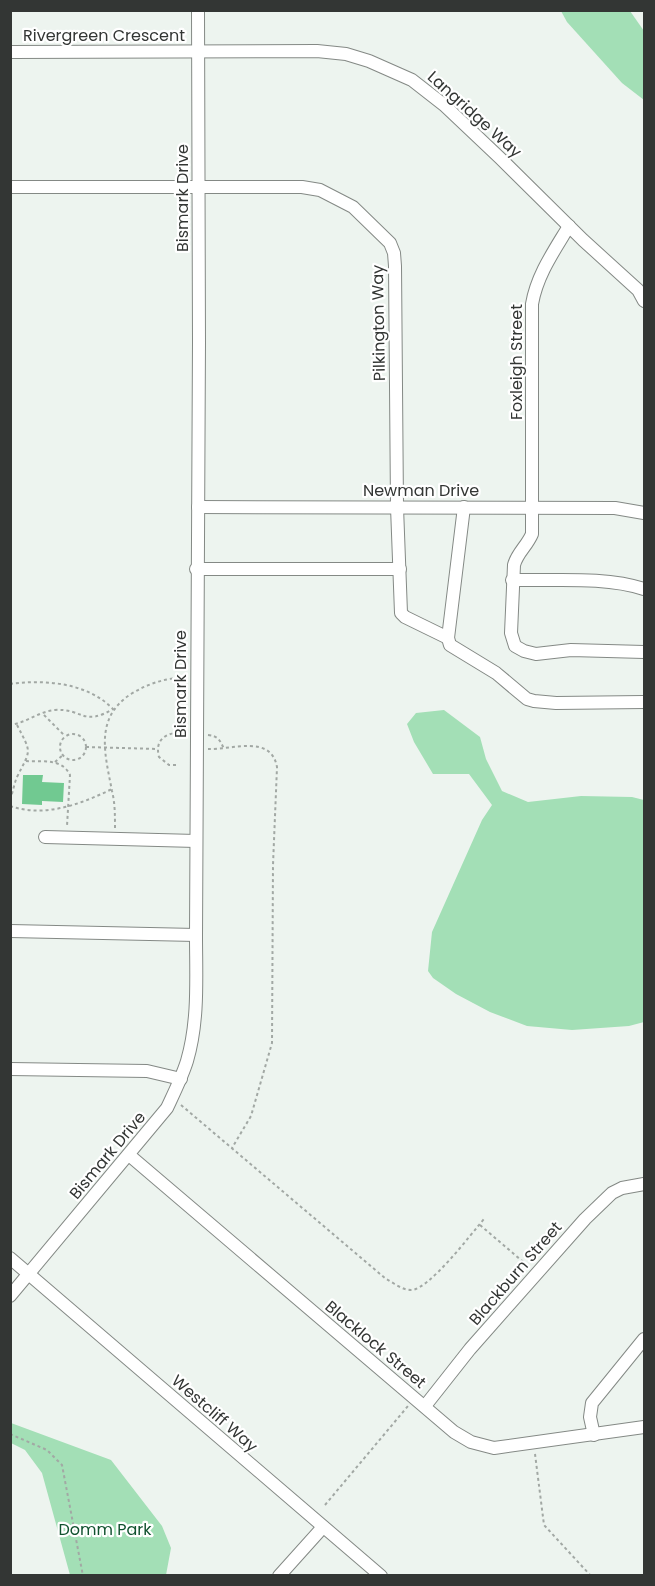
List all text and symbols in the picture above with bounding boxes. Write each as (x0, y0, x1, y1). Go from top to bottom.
street label: Rivergreen Crescent (23, 24, 185, 47)
street label: Langridge Way (422, 66, 527, 163)
street label: Bismark Drive (171, 144, 194, 252)
street label: Pilkington Way (366, 265, 391, 381)
street label: Foxleigh Street (505, 304, 528, 420)
street label: Newman Drive (363, 479, 479, 502)
street label: Bismark Drive (169, 630, 192, 738)
street label: Bismark Drive (64, 1107, 151, 1204)
street label: Blackburn Street (464, 1216, 567, 1330)
street label: Blacklock Street (320, 1295, 431, 1394)
street label: Westcliff Way (167, 1369, 263, 1457)
park label: Domm Park (58, 1518, 152, 1541)

